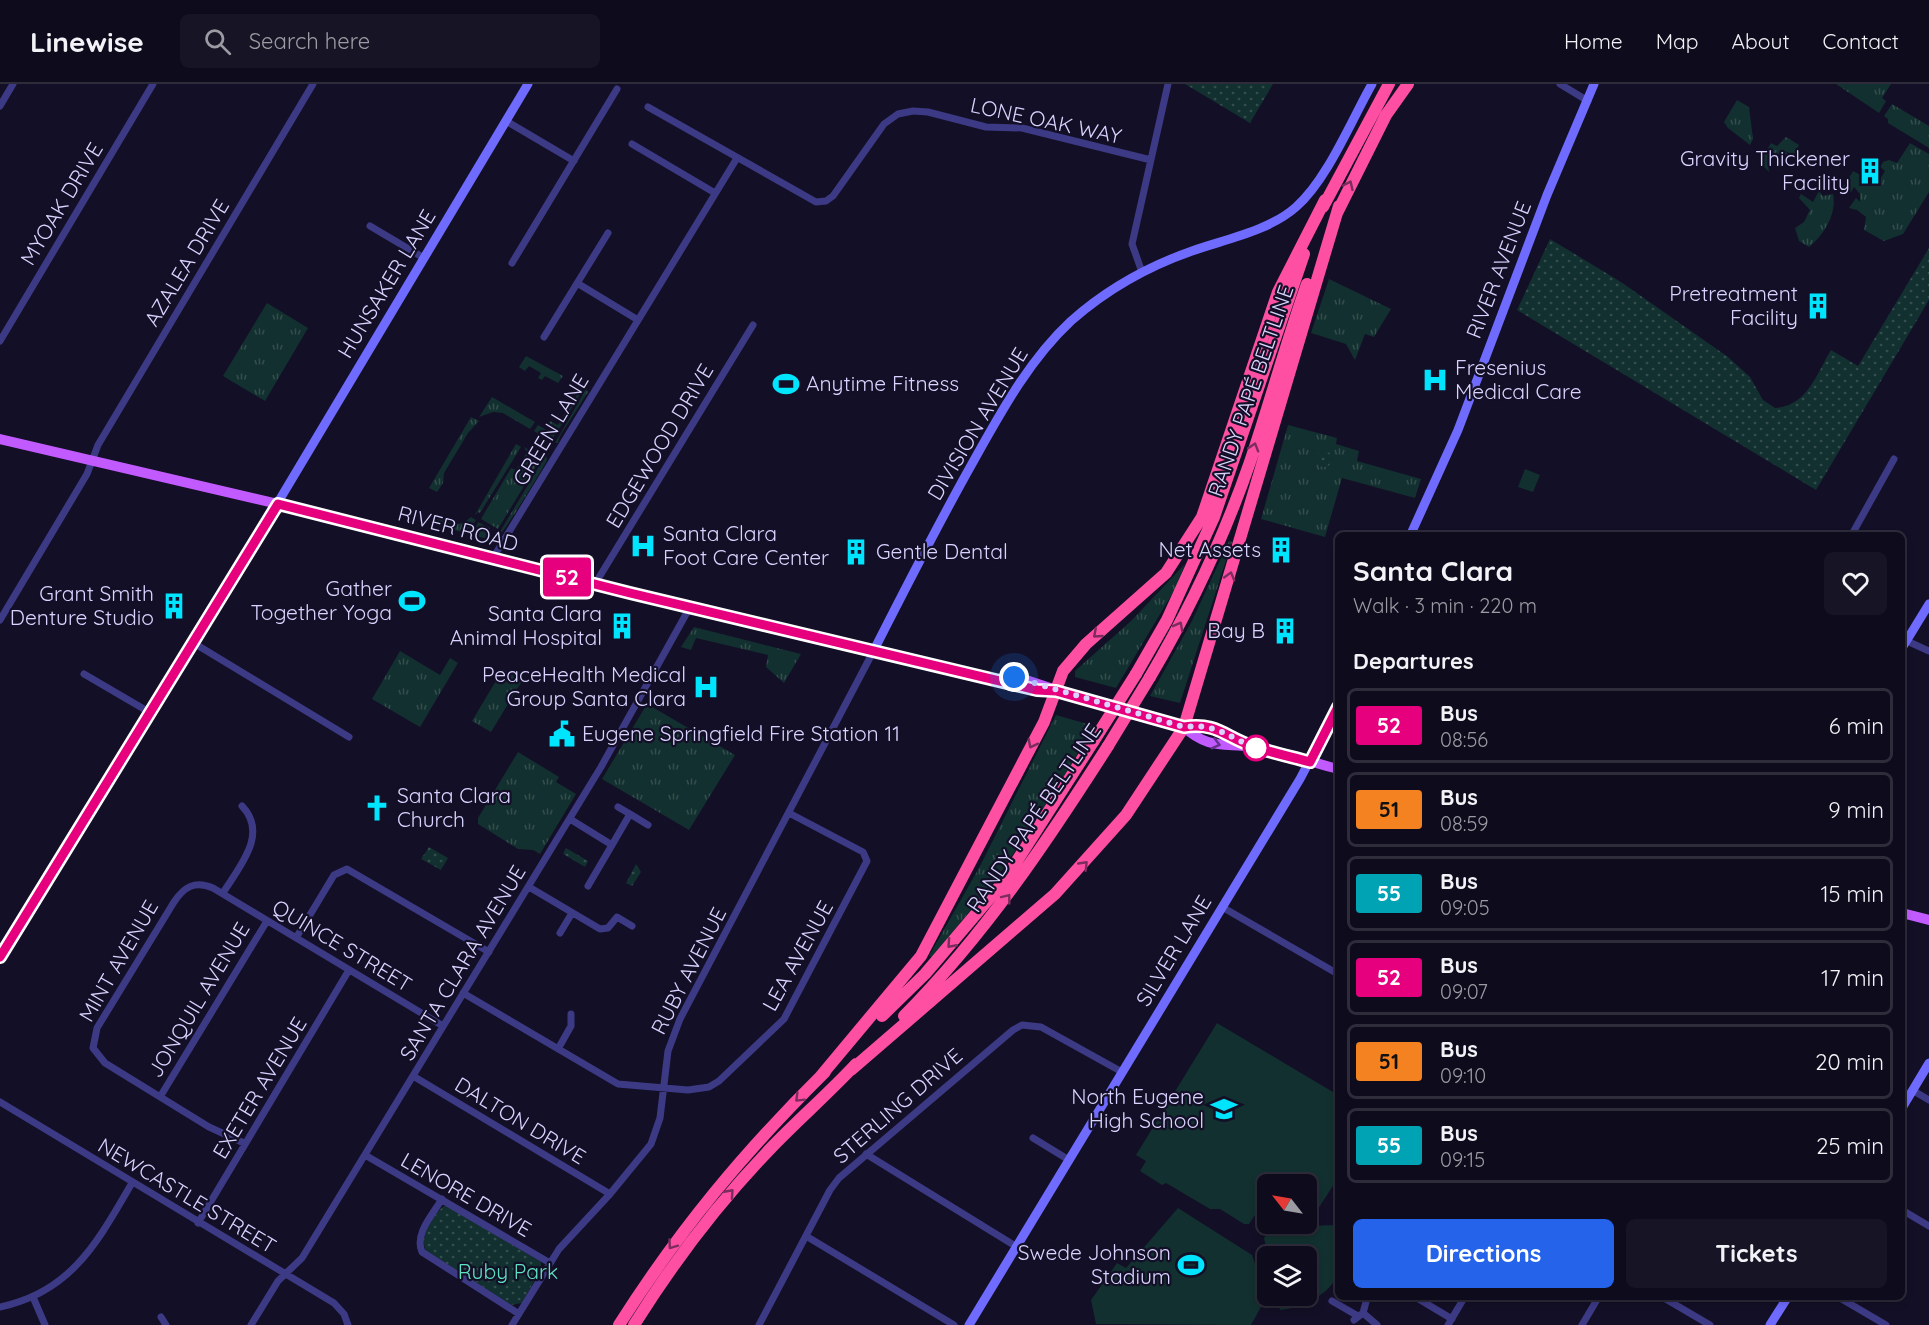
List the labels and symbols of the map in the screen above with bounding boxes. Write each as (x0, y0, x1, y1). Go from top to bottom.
street label: LONE OAK WAY (968, 91, 1124, 149)
street label: MYOAK DRIVE (14, 137, 108, 269)
place label: Gravity Thickener Facility (1680, 145, 1850, 195)
building icon: Gravity Thickener Facility (1855, 156, 1885, 186)
one-way arrow (1342, 181, 1354, 192)
street label: AZALEA DRIVE (138, 194, 234, 331)
street label: RIVER AVENUE (1460, 197, 1536, 342)
street label: HUNSAKER LANE (332, 205, 441, 362)
place label: Pretreatment Facility (1669, 280, 1798, 330)
street label: RANDY PAPÉ BELTLINE (1202, 281, 1299, 500)
building icon: Pretreatment Facility (1803, 291, 1833, 321)
street label: DIVISION AVENUE (921, 342, 1033, 505)
place label: Fresenius Medical Care (1455, 354, 1582, 404)
street label: EDGEWOOD DRIVE (600, 359, 718, 532)
hospital icon: Fresenius Medical Care (1420, 365, 1450, 395)
street label: GREEN LANE (507, 369, 594, 490)
sports icon: Anytime Fitness (771, 369, 801, 399)
place label: Anytime Fitness (806, 370, 959, 396)
one-way arrow (1247, 442, 1259, 453)
street label: RIVER ROAD (395, 499, 521, 557)
place label: Santa Clara Foot Care Center (663, 520, 829, 570)
hospital icon: Santa Clara Foot Care Center (628, 531, 658, 561)
building icon: Net Assets (1266, 535, 1296, 565)
place label: Net Assets (1158, 536, 1261, 562)
building icon: Gentle Dental (841, 537, 871, 567)
place label: Gentle Dental (876, 538, 1008, 564)
line badge: 52 (540, 558, 594, 596)
one-way arrow (1223, 571, 1235, 582)
place label: Gather Together Yoga (251, 575, 392, 625)
place label: Grant Smith Denture Studio (10, 580, 154, 630)
sports icon: Gather Together Yoga (397, 586, 427, 616)
building icon: Grant Smith Denture Studio (159, 591, 189, 621)
place label: Santa Clara Animal Hospital (450, 600, 602, 650)
building icon: Santa Clara Animal Hospital (607, 611, 637, 641)
building icon: Bay B (1270, 616, 1300, 646)
place label: Bay B (1207, 617, 1265, 643)
one-way arrow (1172, 622, 1183, 633)
one-way arrow (1093, 627, 1104, 638)
place label: PeaceHealth Medical Group Santa Clara (482, 661, 686, 711)
your location (999, 662, 1029, 692)
hospital icon: PeaceHealth Medical Group Santa Clara (691, 672, 721, 702)
street label: RANDY PAPÉ BELTLINE (960, 718, 1106, 917)
public building icon: Eugene Springfield Fire Station 11 (547, 719, 577, 749)
place label: Eugene Springfield Fire Station 11 (582, 720, 900, 746)
unlabelled marker (1243, 735, 1269, 761)
one-way arrow (1210, 737, 1220, 749)
one-way arrow (1028, 738, 1040, 749)
place label: Santa Clara Church (397, 782, 511, 832)
church icon: Santa Clara Church (362, 793, 392, 823)
street label: SANTA CLARA AVENUE (394, 860, 531, 1065)
one-way arrow (1076, 861, 1087, 872)
street label: SILVER LANE (1130, 890, 1216, 1011)
street label: QUINCE STREET (268, 893, 417, 997)
one-way arrow (999, 893, 1010, 904)
street label: MINT AVENUE (73, 895, 163, 1026)
street label: LEA AVENUE (756, 896, 838, 1015)
street label: RUBY AVENUE (645, 903, 731, 1039)
street label: JONQUIL AVENUE (142, 917, 255, 1082)
one-way arrow (947, 937, 958, 948)
street label: EXETER AVENUE (207, 1012, 312, 1163)
street label: STERLING DRIVE (827, 1042, 967, 1168)
street label: DALTON DRIVE (450, 1071, 591, 1169)
place label: North Eugene High School (1071, 1083, 1204, 1133)
one-way arrow (796, 1090, 807, 1101)
school or university icon: North Eugene High School (1209, 1094, 1239, 1124)
street label: NEWCASTLE STREET (94, 1132, 281, 1259)
street label: LENORE DRIVE (397, 1146, 536, 1242)
north arrow (1257, 1174, 1317, 1234)
one-way arrow (723, 1189, 734, 1200)
one-way arrow (669, 1239, 680, 1250)
place label: Swede Johnson Stadium (1018, 1239, 1171, 1289)
sports icon: Swede Johnson Stadium (1176, 1250, 1206, 1280)
park label: Ruby Park (458, 1258, 558, 1284)

